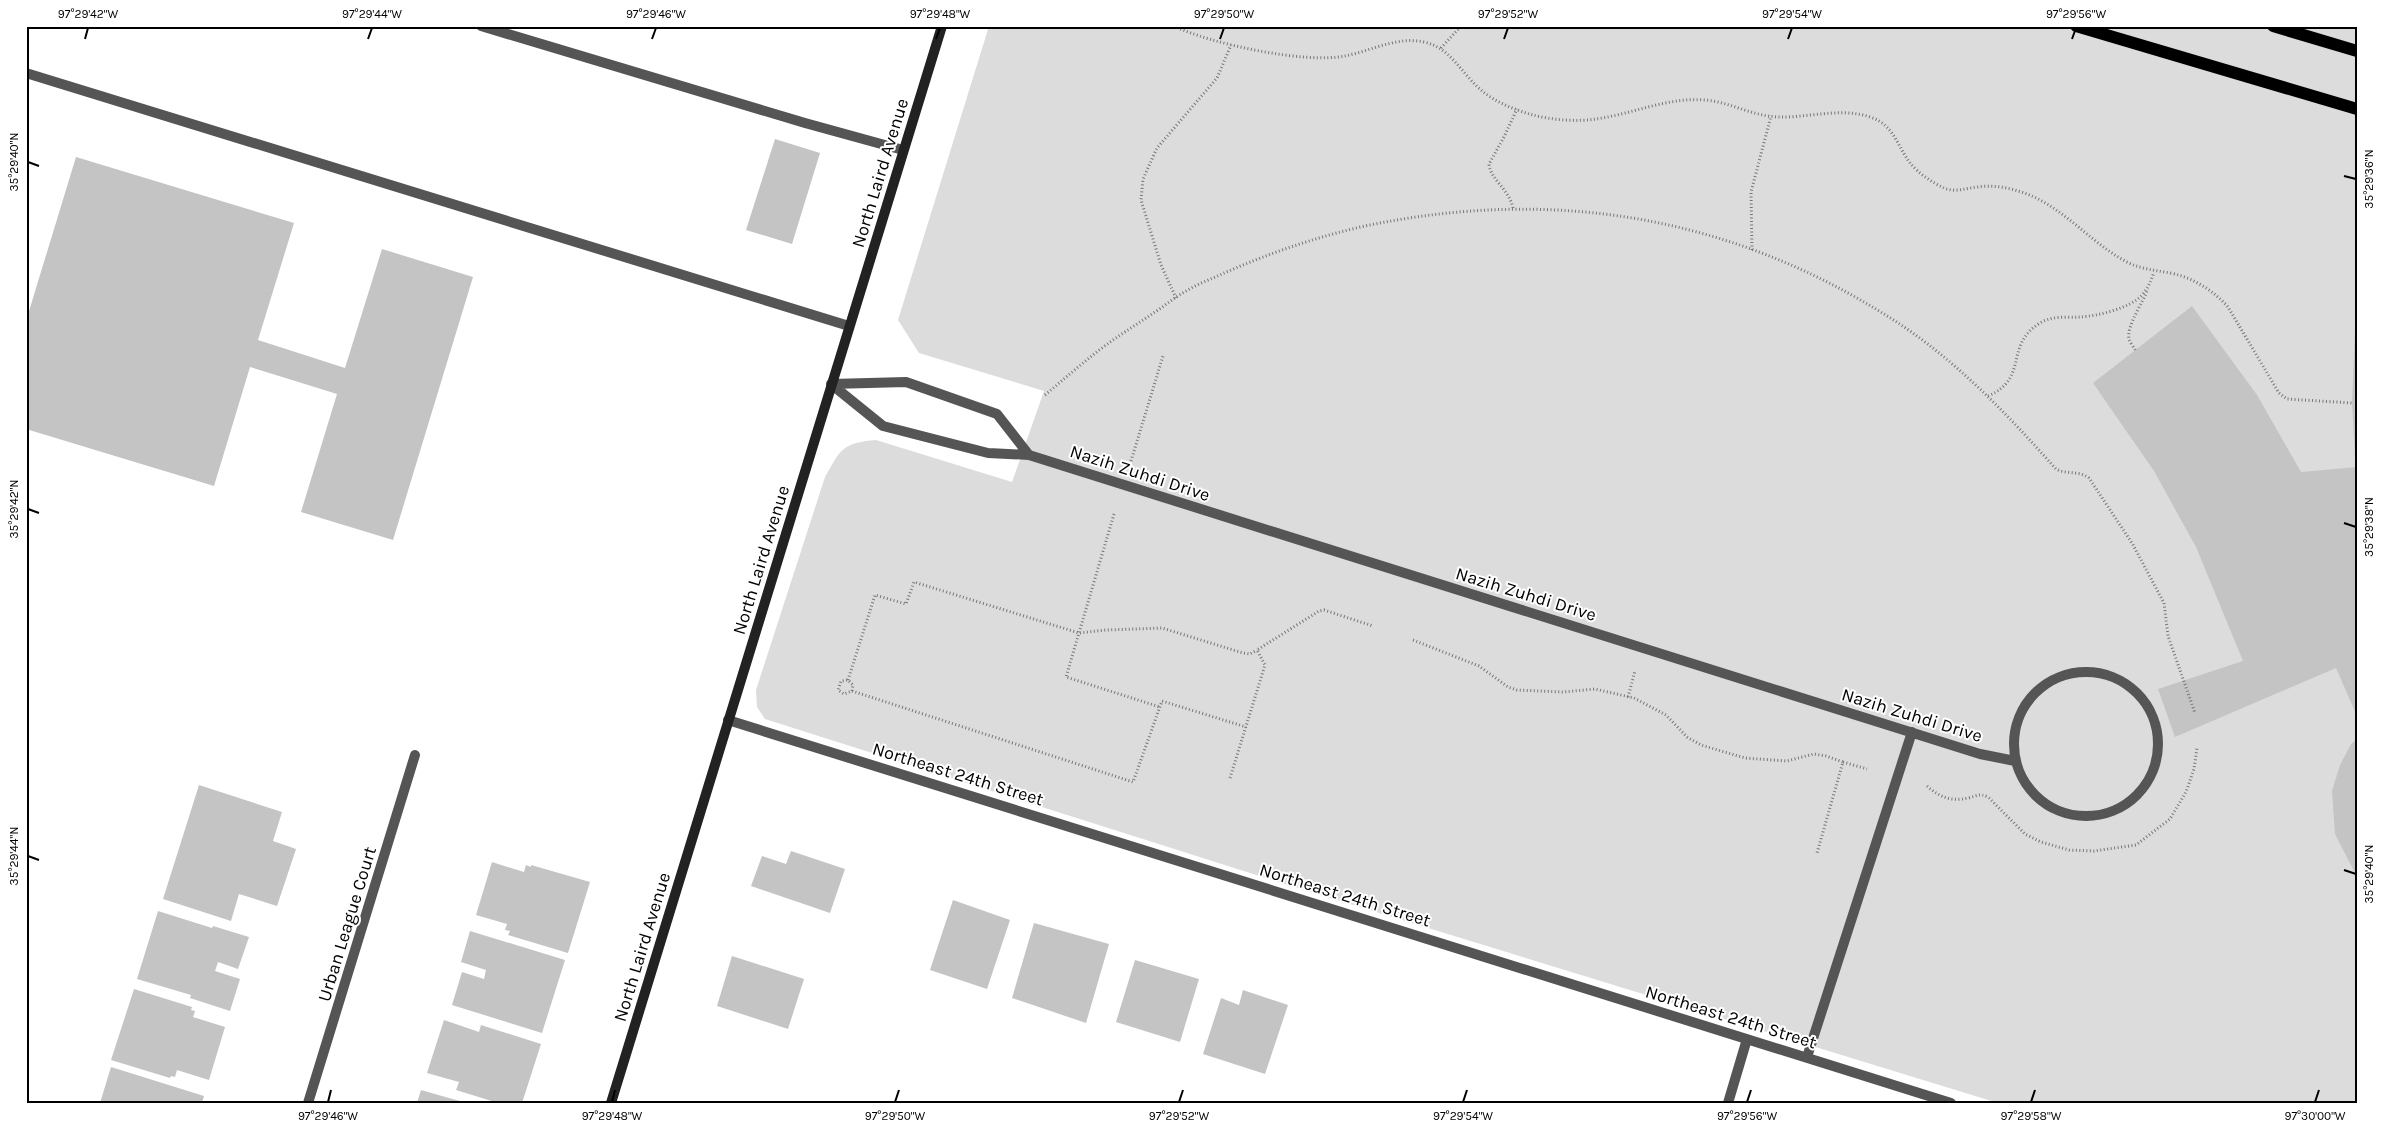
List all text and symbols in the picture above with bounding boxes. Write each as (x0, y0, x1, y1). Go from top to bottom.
text: 97°29'42"W (58, 7, 118, 21)
text: 97°29'44"W (342, 7, 402, 21)
text: 97°29'46"W (626, 7, 686, 21)
text: 97°29'48"W (910, 7, 971, 21)
text: 97°29'50"W (1194, 7, 1255, 21)
text: 97°29'52"W (1478, 7, 1538, 21)
text: 97°29'54"W (1762, 7, 1822, 21)
text: 97°29'56"W (2046, 7, 2106, 21)
street label: North Laird Avenue (847, 96, 913, 250)
text: 35°29'40"N (7, 132, 21, 192)
text: 35°29'36"N (2362, 149, 2376, 209)
street label: Nazih Zuhdi Drive (1067, 440, 1213, 506)
text: 35°29'42"N (7, 479, 21, 539)
street label: North Laird Avenue (728, 483, 794, 637)
text: 35°29'38"N (2362, 497, 2376, 557)
street label: Nazih Zuhdi Drive (1453, 562, 1599, 626)
street label: Nazih Zuhdi Drive (1839, 683, 1985, 747)
street label: Northeast 24th Street (870, 737, 1046, 811)
text: 35°29'44"N (7, 827, 21, 885)
street label: Urban League Court (313, 844, 381, 1004)
text: 35°29'40"N (2362, 844, 2376, 904)
street label: Northeast 24th Street (1257, 858, 1433, 932)
street label: North Laird Avenue (609, 870, 675, 1024)
street label: Northeast 24th Street (1643, 980, 1819, 1054)
text: 97°29'46"W (298, 1109, 358, 1123)
text: 97°29'48"W (582, 1109, 643, 1123)
text: 97°29'50"W (865, 1109, 926, 1123)
text: 97°29'52"W (1149, 1109, 1209, 1123)
text: 97°29'54"W (1433, 1109, 1493, 1123)
text: 97°29'56"W (1717, 1109, 1777, 1123)
text: 97°29'58"W (2001, 1109, 2062, 1123)
text: 97°30'00"W (2284, 1109, 2346, 1123)

